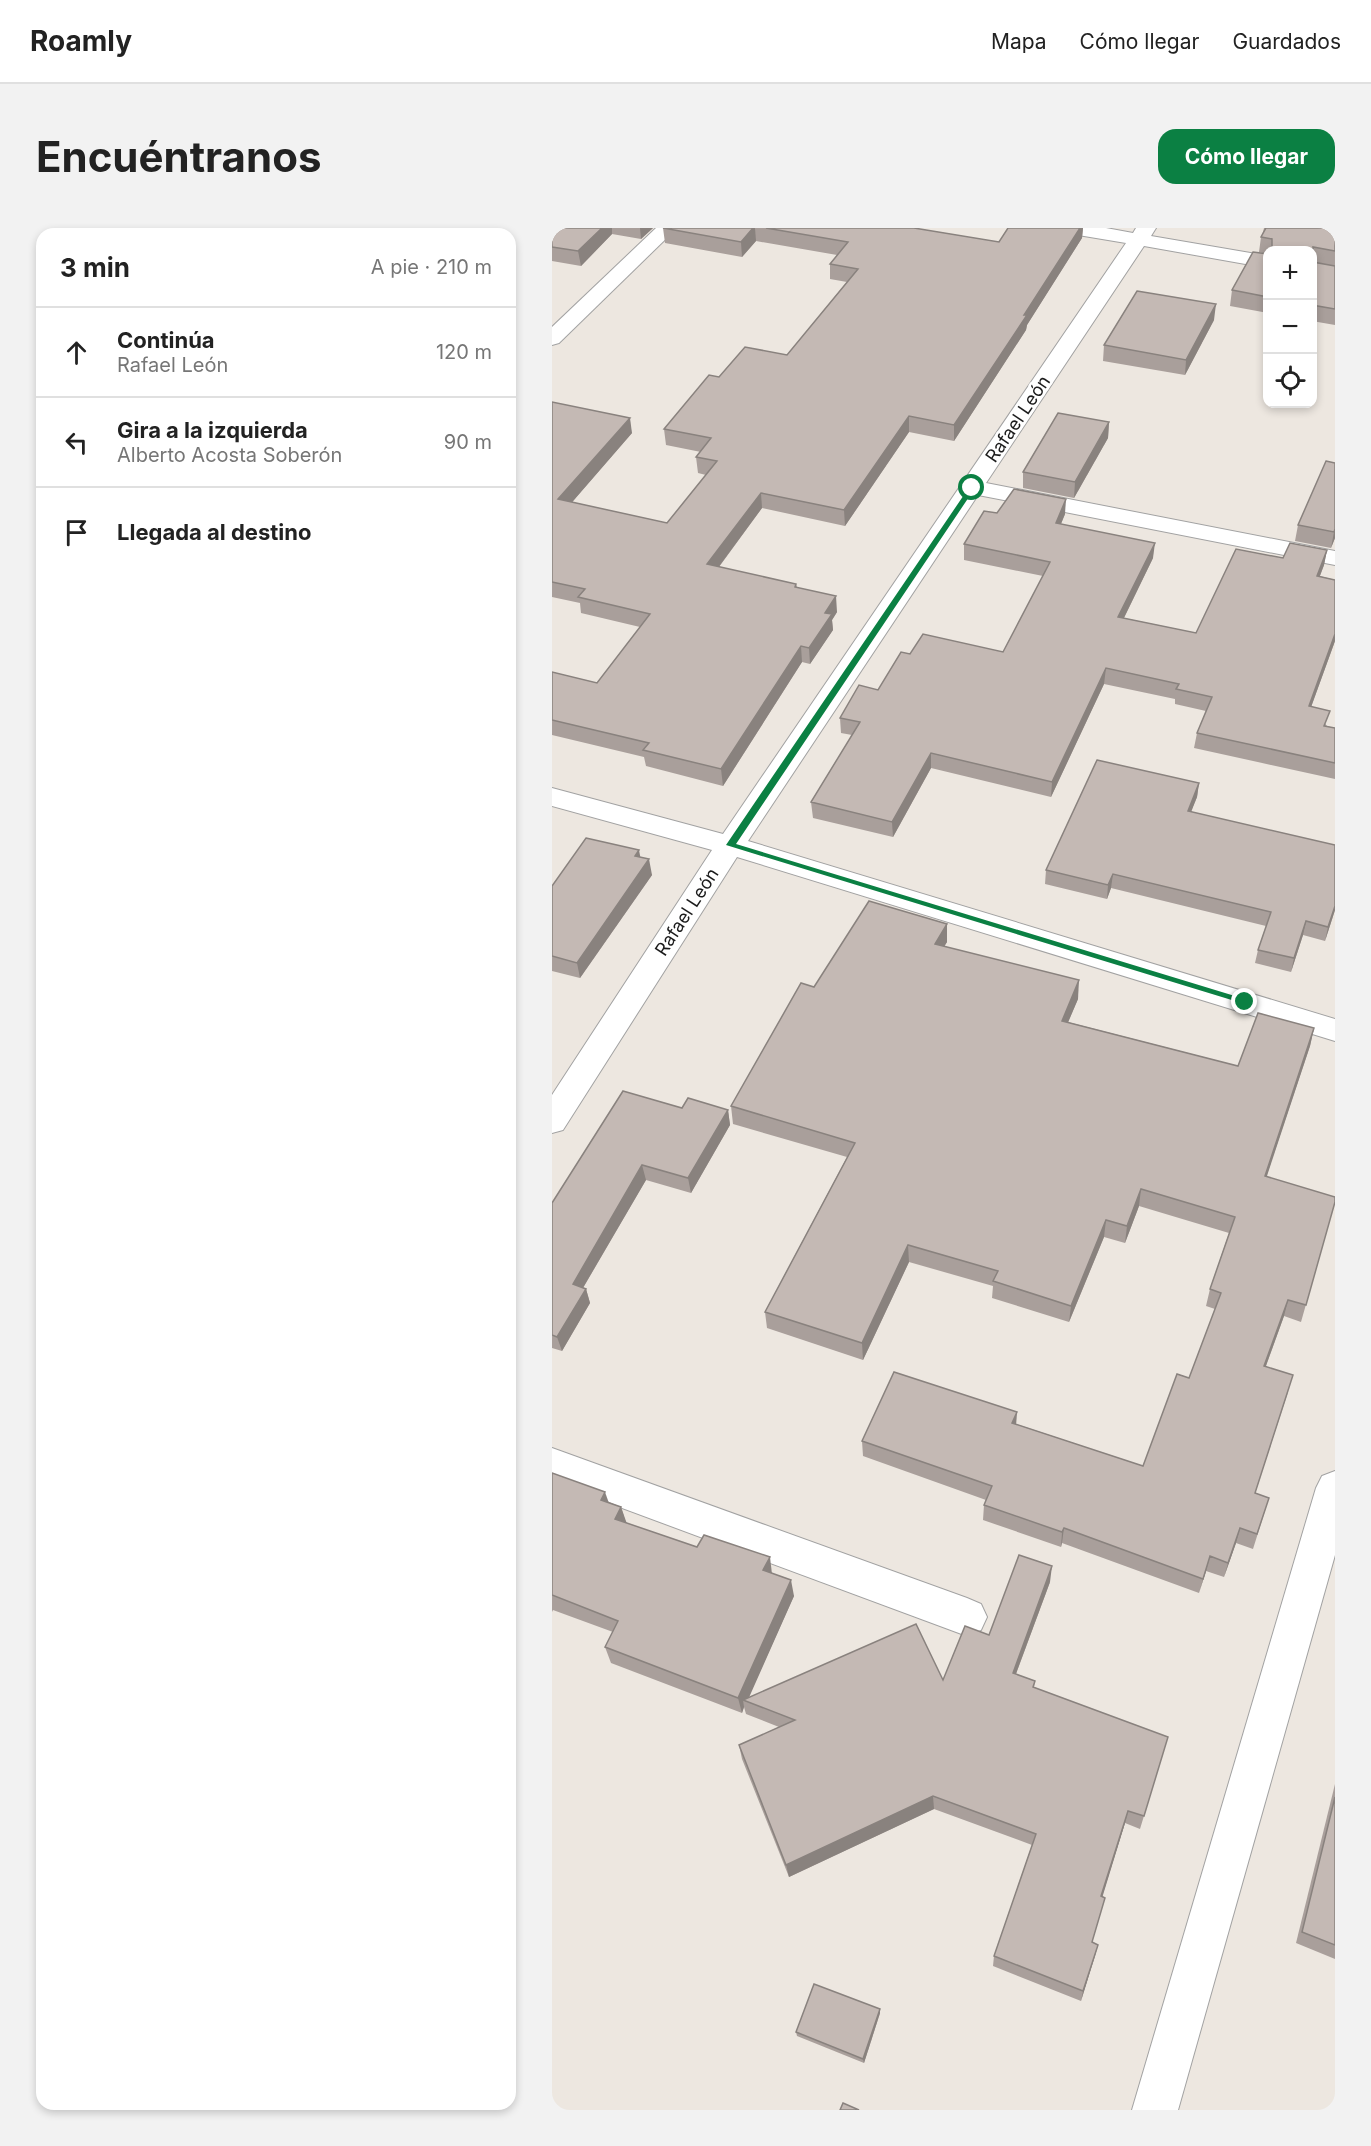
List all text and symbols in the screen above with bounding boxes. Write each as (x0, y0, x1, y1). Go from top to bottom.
text: Roamly (30, 24, 132, 58)
text: Mapa (991, 29, 1047, 54)
text: Cómo llegar (1080, 29, 1199, 54)
text: Guardados (1232, 29, 1341, 54)
button: Cómo llegar (1158, 129, 1335, 184)
text: Encuéntranos (36, 131, 321, 182)
map controls (1263, 246, 1317, 408)
button: + (1263, 246, 1317, 300)
text: 3 min (60, 252, 130, 283)
text: A pie · 210 m (371, 255, 492, 279)
button: − (1263, 300, 1317, 354)
text: Continúa (117, 327, 215, 353)
icon: ahead (60, 336, 93, 369)
text: 120 m (436, 340, 492, 364)
text: Rafael León (117, 353, 228, 377)
button: locate (1263, 354, 1317, 408)
street label: Rafael León (981, 371, 1054, 466)
text: Gira a la izquierda (117, 417, 308, 443)
icon: left (60, 426, 93, 459)
text: 90 m (444, 430, 492, 454)
text: Alberto Acosta Soberón (117, 443, 342, 467)
route start (958, 474, 984, 500)
icon: arrive (60, 516, 93, 549)
text: Llegada al destino (117, 519, 311, 545)
street label: Rafael León (651, 864, 723, 959)
route end (1231, 988, 1257, 1014)

